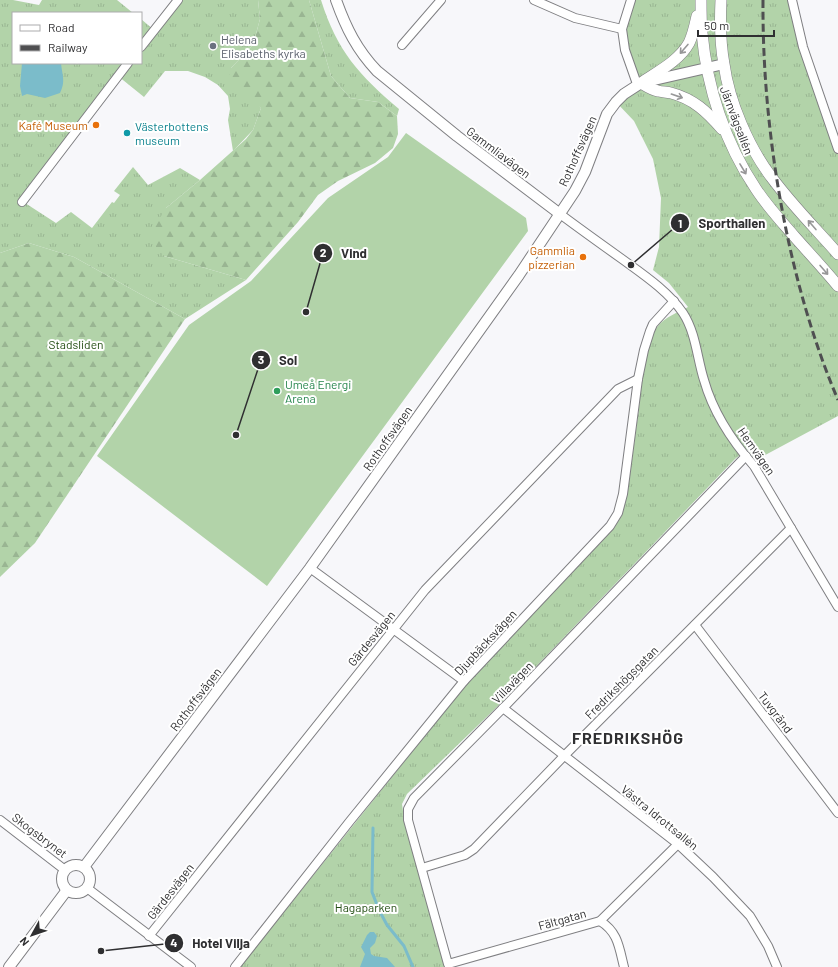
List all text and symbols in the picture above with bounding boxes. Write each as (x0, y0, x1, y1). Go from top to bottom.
legend (12, 12, 142, 64)
scale bar (698, 12, 774, 38)
text: 50 m (704, 18, 729, 32)
text: Road (48, 20, 75, 34)
place label: Helena Elisabeths kyrka (221, 32, 306, 60)
text: Railway (48, 40, 88, 54)
marker: Helena Elisabeths kyrka (208, 41, 218, 51)
one-way arrow (679, 44, 688, 55)
street label: Järnvägsallén (718, 84, 756, 156)
one-way arrow (671, 92, 683, 100)
street label: Rothoffsvägen (555, 114, 599, 188)
place label: Kafé Museum (19, 118, 88, 132)
place label: Västerbottens museum (135, 119, 209, 147)
marker: Kafé Museum (91, 120, 101, 130)
street label: Gammliavägen (464, 124, 534, 180)
marker: Västerbottens museum (122, 128, 132, 138)
one-way arrow (740, 163, 748, 175)
callout: Sporthallen (670, 211, 773, 236)
text: Sporthallen (699, 215, 765, 231)
text: 1 (678, 216, 682, 230)
one-way arrow (808, 220, 817, 230)
callout: Vind (313, 240, 375, 265)
place label: Gammlia pizzerian (528, 243, 575, 271)
text: 2 (320, 245, 327, 259)
text: Vind (341, 245, 367, 261)
marker: Gammlia pizzerian (578, 252, 588, 262)
one-way arrow (820, 265, 829, 276)
park label: Stadsliden (48, 337, 104, 351)
callout: Sol (251, 348, 306, 373)
text: 3 (258, 352, 264, 366)
text: Sol (279, 352, 297, 368)
place label: Umeå Energi Arena (285, 377, 351, 405)
marker: Umeå Energi Arena (272, 386, 282, 396)
street label: Rothoffsvägen (360, 403, 414, 473)
street label: Hemvägen (735, 424, 779, 478)
street label: Djupbäcksvägen (451, 606, 519, 678)
street label: Gärdesvägen (345, 608, 397, 668)
street label: Fredrikshögsgatan (582, 643, 660, 721)
street label: Villavägen (489, 658, 535, 706)
street label: Rothoffsvägen (167, 665, 223, 733)
street label: Tuvgränd (756, 689, 796, 735)
district label: FREDRIKSHÖG (572, 728, 684, 747)
street label: Västra Idrottsallén (619, 782, 701, 852)
street label: Skogsbrynet (10, 810, 70, 860)
street label: Gärdesvägen (144, 860, 196, 922)
park label: Hagaparken (335, 900, 397, 914)
street label: Fältgatan (536, 906, 588, 932)
north arrow (12, 915, 52, 955)
callout: Hotel Vilja (164, 931, 257, 956)
text: N (17, 935, 31, 949)
text: 4 (170, 935, 178, 949)
text: Hotel Vilja (192, 935, 250, 951)

